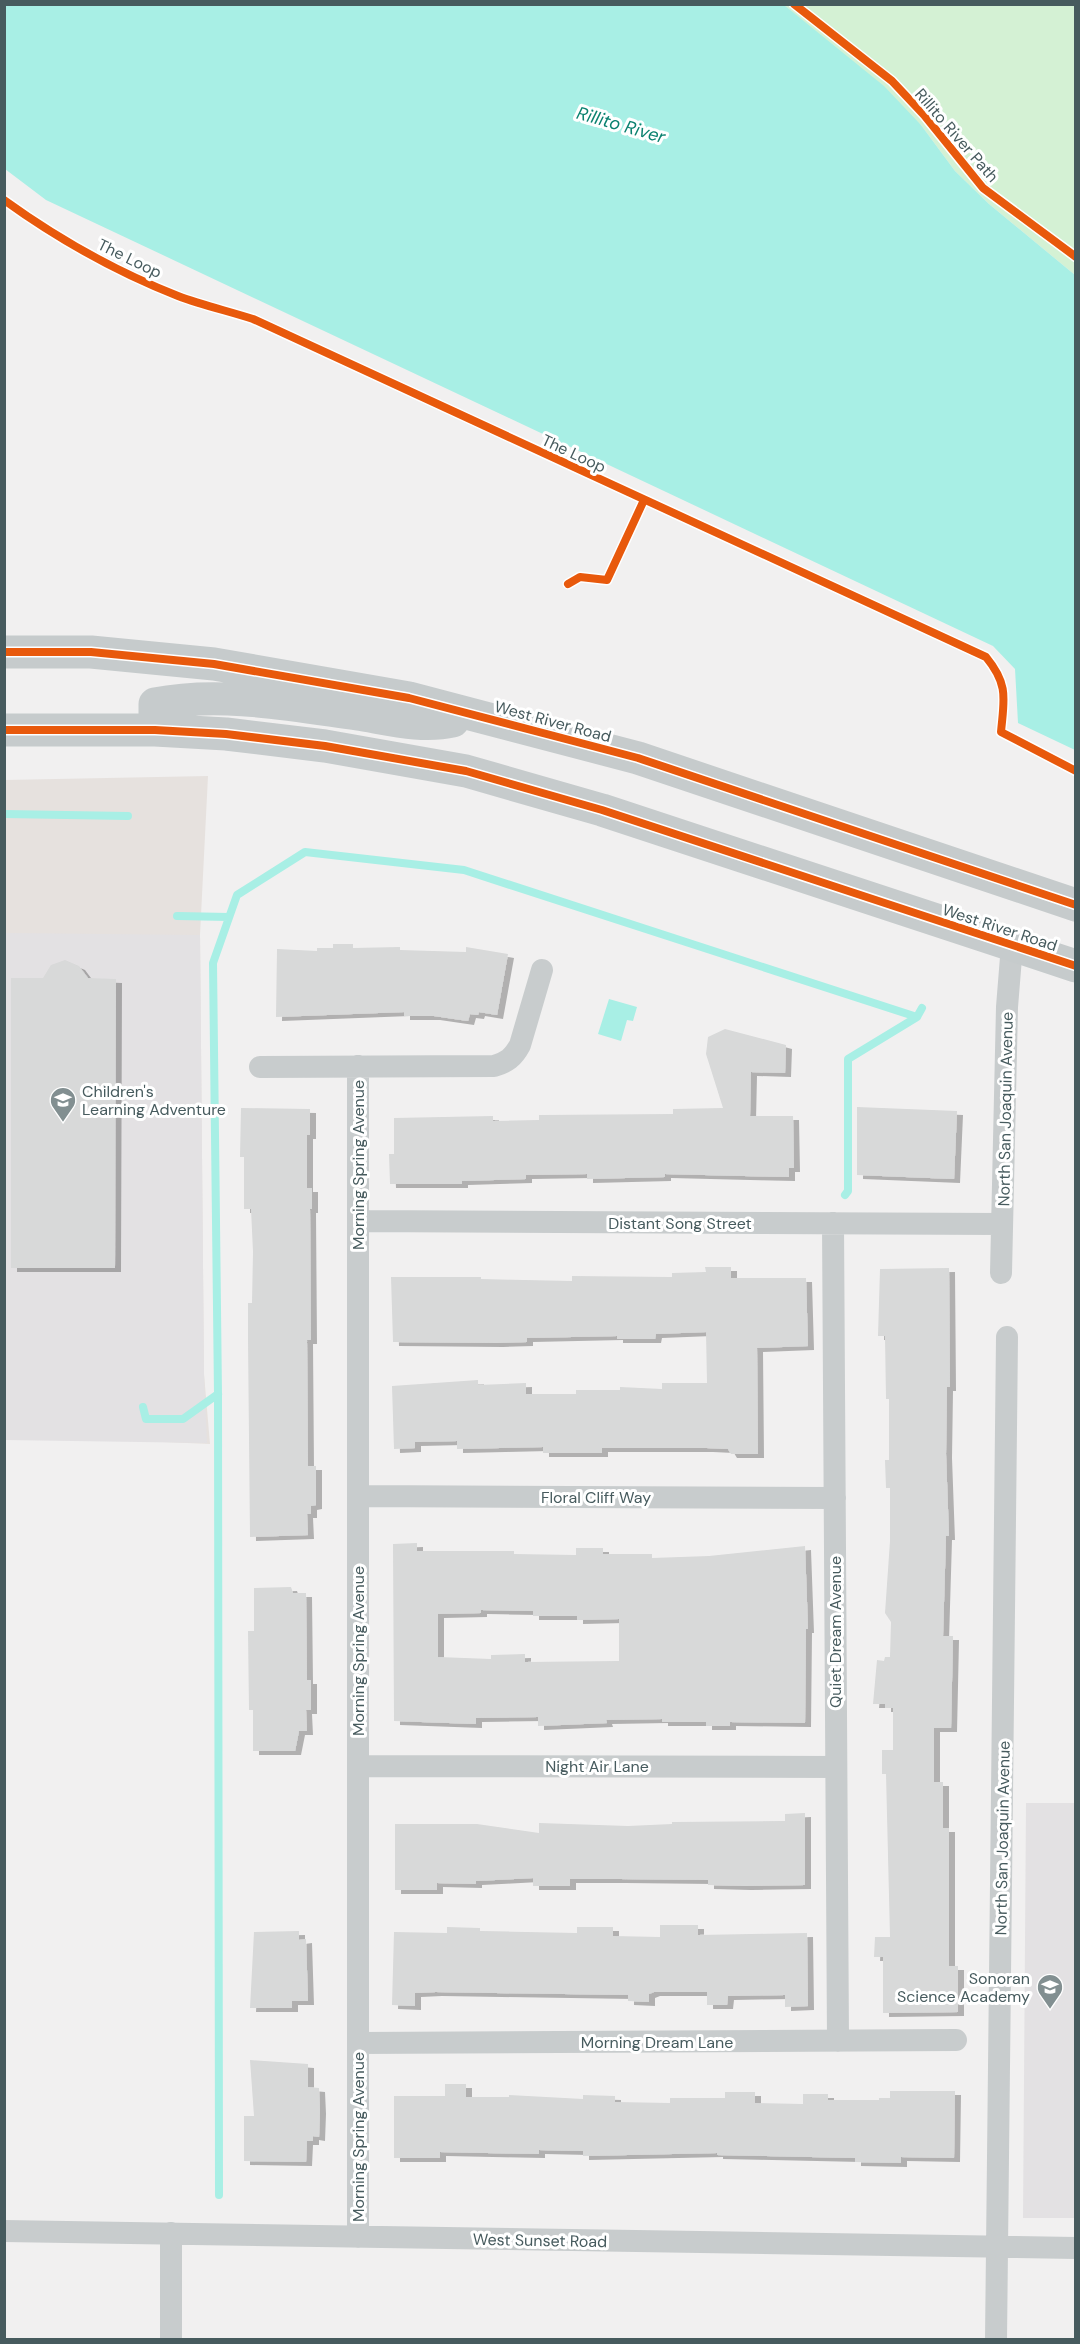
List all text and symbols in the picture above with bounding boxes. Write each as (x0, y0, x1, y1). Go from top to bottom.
street label: Rillito River Path (910, 84, 1003, 187)
water label: Rillito River (574, 101, 669, 149)
street label: The Loop (94, 234, 165, 283)
street label: The Loop (538, 429, 609, 477)
street label: West River Road (492, 696, 613, 747)
street label: West River Road (940, 899, 1060, 956)
street label: North San Joaquin Avenue (993, 1011, 1018, 1207)
street label: Morning Spring Avenue (348, 1080, 369, 1250)
place label: Children's Learning Adventure (82, 1081, 226, 1120)
school or university icon: Children's Learning Adventure (48, 1085, 78, 1123)
street label: Distant Song Street (608, 1213, 752, 1234)
street label: Floral Cliff Way (541, 1487, 651, 1508)
street label: Quiet Dream Avenue (825, 1556, 846, 1708)
street label: Morning Spring Avenue (348, 1566, 369, 1736)
street label: North San Joaquin Avenue (990, 1740, 1015, 1936)
street label: Night Air Lane (545, 1756, 649, 1777)
place label: Sonoran Science Academy (897, 1968, 1030, 2007)
school or university icon: Sonoran Science Academy (1035, 1972, 1065, 2010)
street label: Morning Dream Lane (581, 2032, 733, 2053)
street label: Morning Spring Avenue (348, 2052, 369, 2222)
street label: West Sunset Road (473, 2229, 607, 2252)

